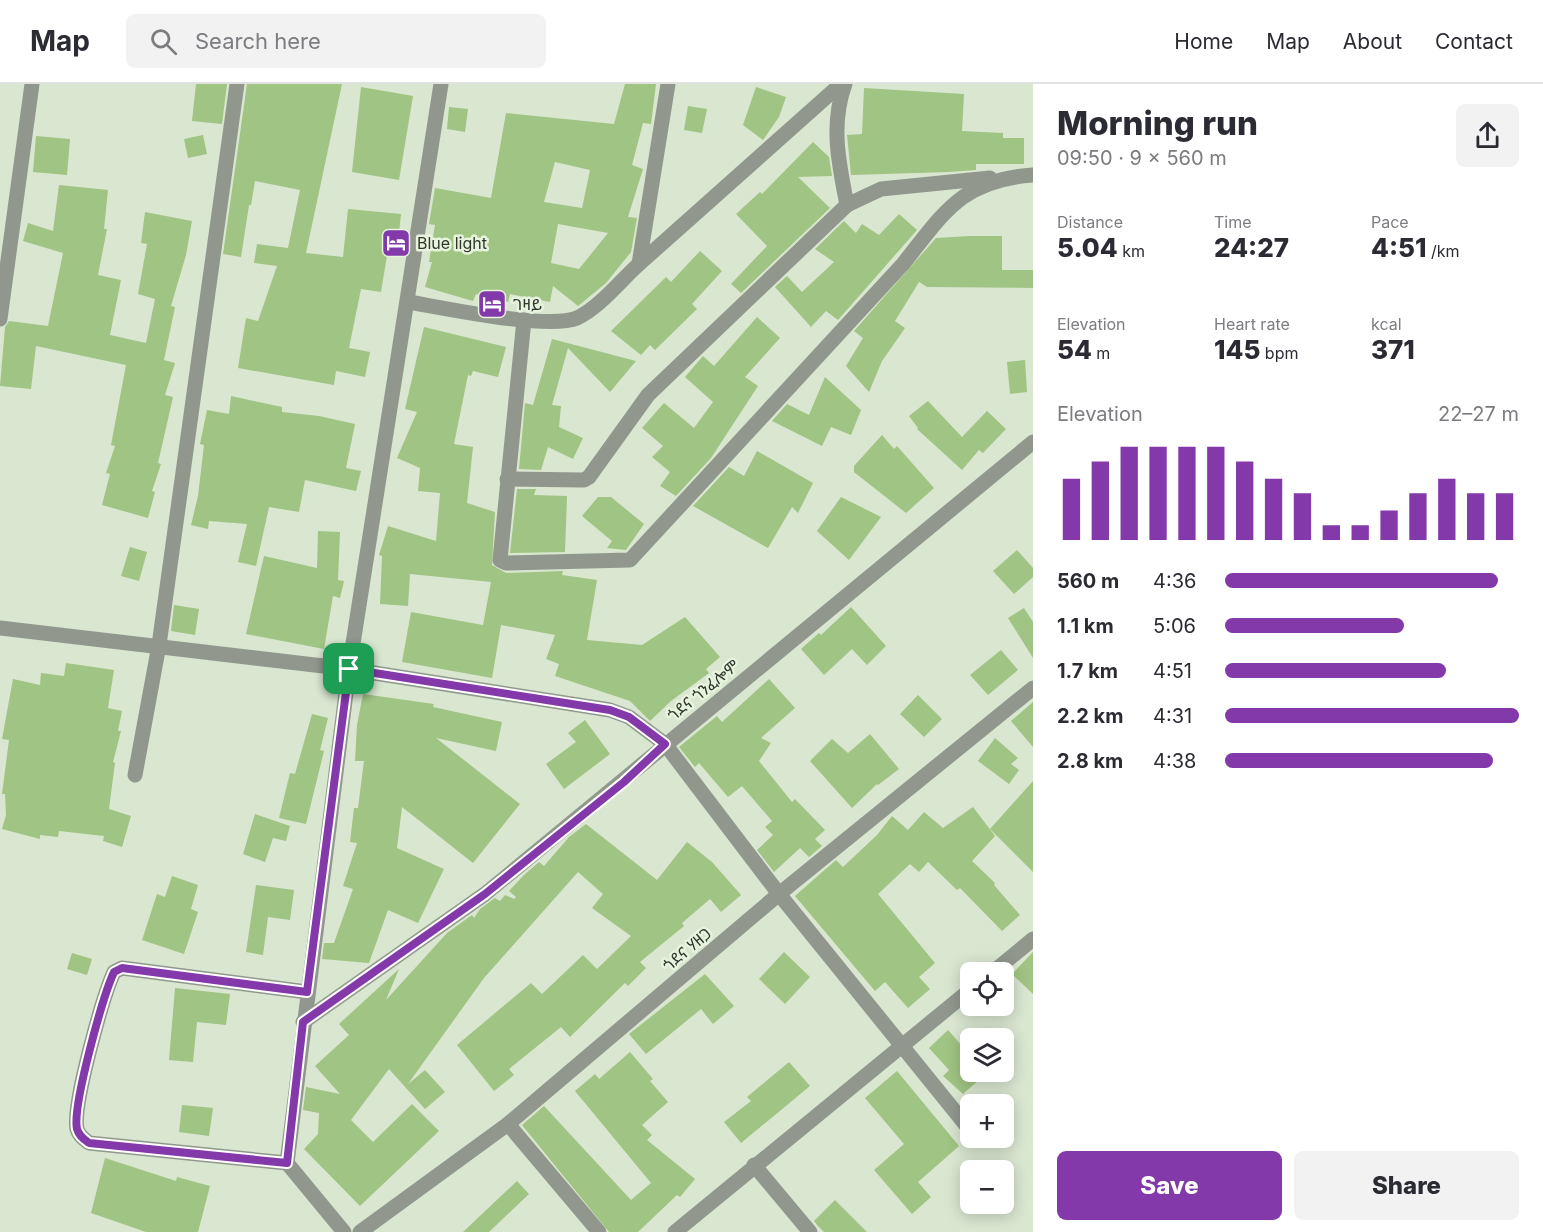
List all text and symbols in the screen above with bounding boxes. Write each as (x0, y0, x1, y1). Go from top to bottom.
search box (126, 14, 546, 68)
text: Map (30, 24, 90, 58)
icon: search (147, 25, 180, 58)
text: Search here (195, 28, 321, 54)
text: Home (1174, 29, 1233, 54)
text: Map (1266, 29, 1310, 54)
text: About (1343, 29, 1402, 54)
text: Contact (1435, 29, 1513, 54)
text: Morning run (1057, 103, 1258, 143)
button: share (1456, 104, 1519, 167)
text: 09:50 · 9 × 560 m (1057, 146, 1227, 170)
text: Distance (1057, 212, 1123, 232)
text: Time (1214, 212, 1252, 232)
text: Pace (1371, 212, 1409, 232)
hotel icon: Blue light (380, 227, 412, 259)
text: 5.04 (1057, 232, 1118, 263)
text: 24:27 (1214, 232, 1289, 263)
text: 4:51 (1371, 232, 1427, 263)
place label: Blue light (417, 233, 487, 253)
text: km (1118, 241, 1145, 261)
text: /km (1427, 241, 1460, 261)
hotel icon: ገዛይ (476, 288, 508, 320)
place label: ገዛይ (513, 294, 542, 314)
text: Elevation (1057, 314, 1126, 334)
text: Heart rate (1214, 314, 1290, 334)
text: kcal (1371, 314, 1402, 334)
text: 54 (1057, 334, 1092, 365)
text: 145 (1214, 334, 1260, 365)
text: 371 (1371, 334, 1415, 365)
text: m (1092, 343, 1110, 363)
text: bpm (1260, 343, 1298, 363)
text: Elevation (1057, 402, 1143, 426)
text: 22–27 m (1438, 402, 1519, 426)
text: 560 m (1057, 569, 1119, 593)
text: 4:36 (1153, 569, 1196, 593)
text: 1.1 km (1057, 614, 1114, 638)
text: 5:06 (1153, 614, 1196, 638)
pin (323, 643, 374, 694)
icon: arrive (332, 652, 365, 685)
street label: ጎደና ጎንፈሎም (663, 655, 743, 725)
text: 1.7 km (1057, 659, 1118, 683)
text: 4:51 (1153, 659, 1192, 683)
text: 2.2 km (1057, 704, 1123, 728)
text: 4:31 (1153, 704, 1192, 728)
text: 2.8 km (1057, 749, 1123, 773)
text: 4:38 (1153, 749, 1196, 773)
street label: ጎደና ሃዘጋ (659, 923, 715, 975)
map controls (960, 962, 1014, 1214)
button: locate (960, 962, 1014, 1016)
button: layers (960, 1028, 1014, 1082)
button: + (960, 1094, 1014, 1148)
button: Save (1057, 1151, 1282, 1220)
button: Share (1294, 1151, 1519, 1220)
button: − (960, 1160, 1014, 1214)

